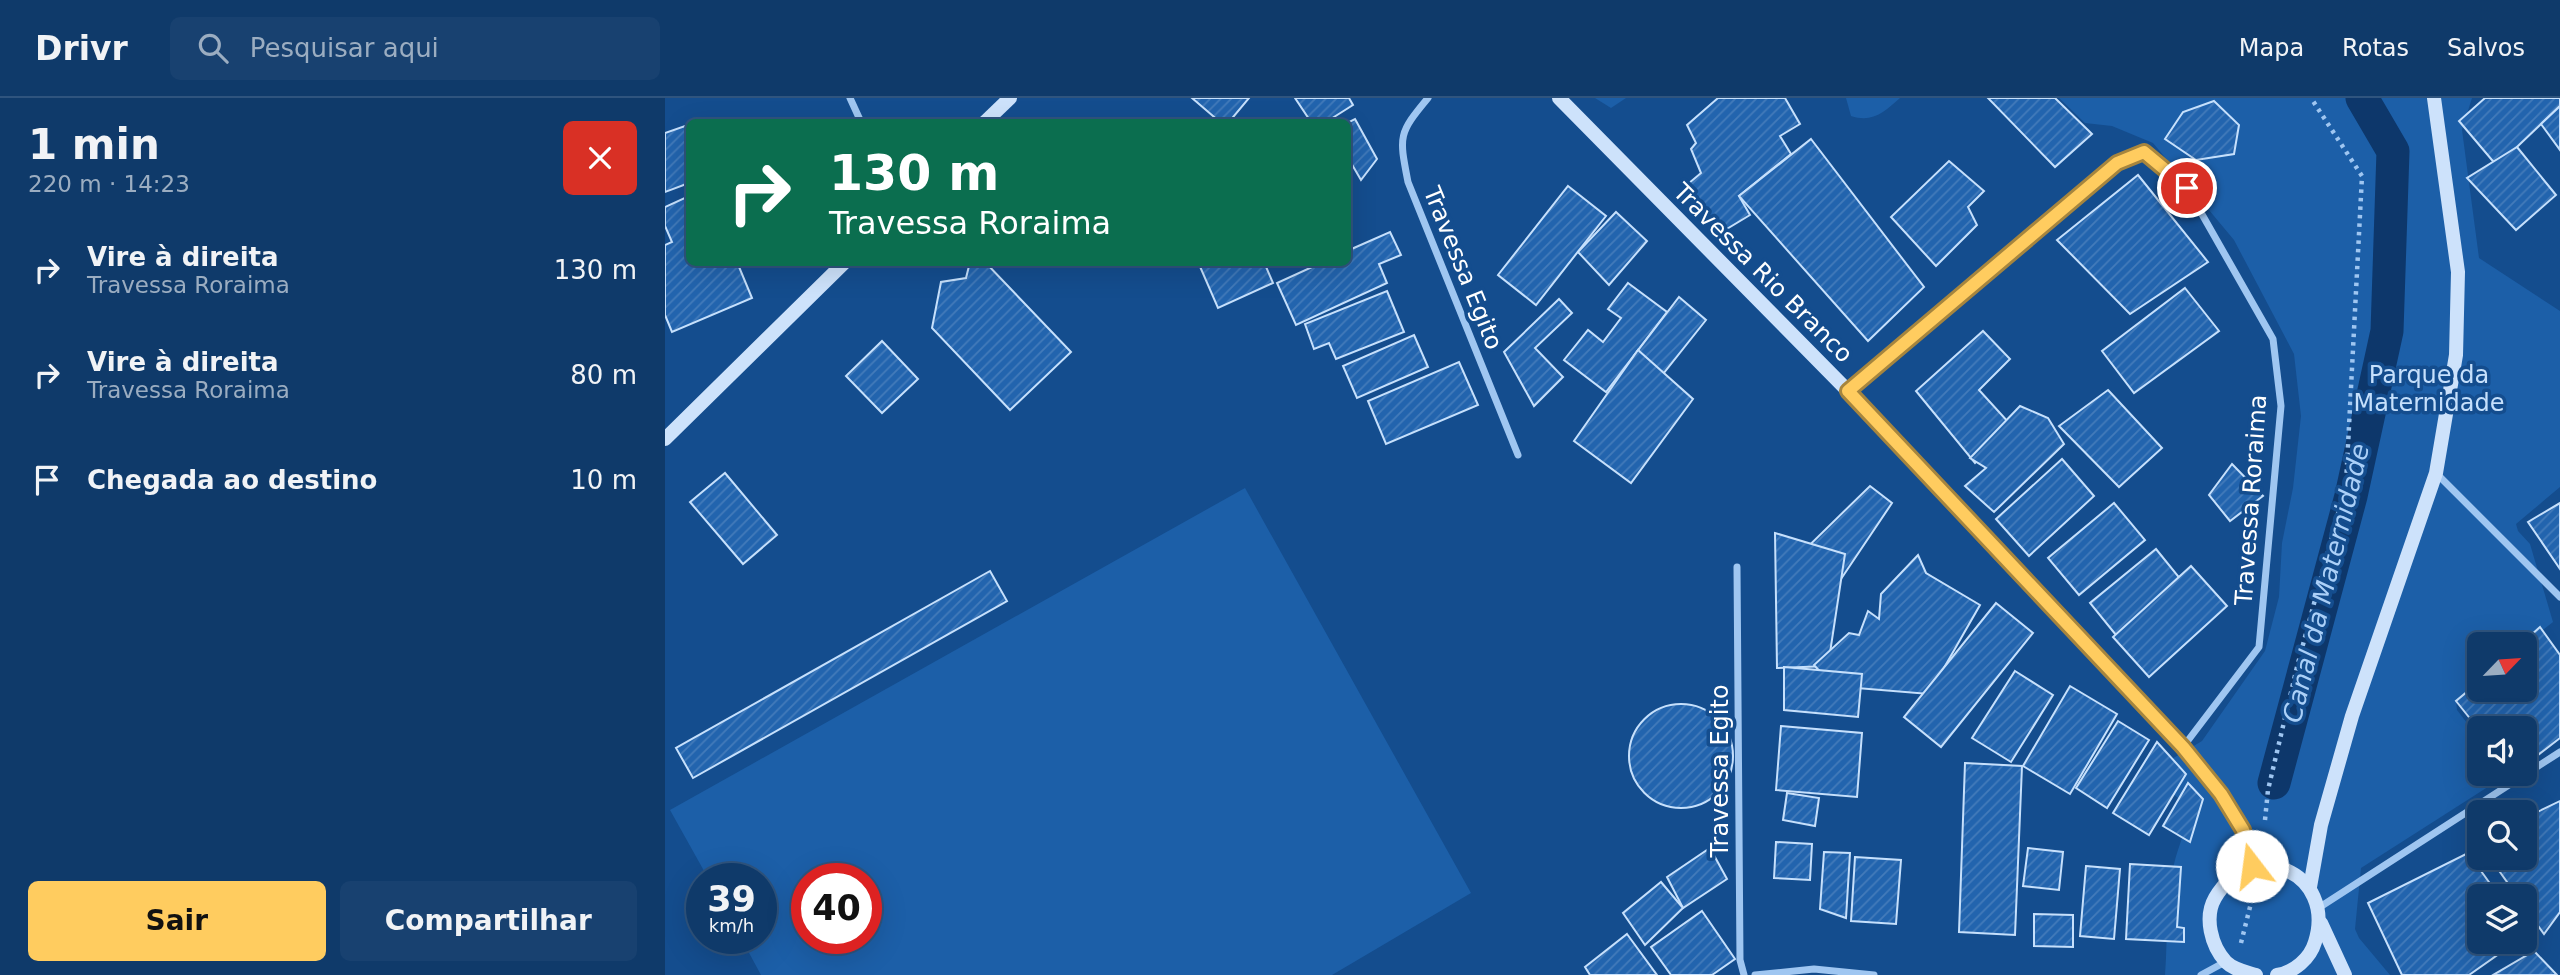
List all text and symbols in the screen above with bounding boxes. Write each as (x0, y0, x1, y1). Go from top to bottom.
search box (170, 17, 660, 80)
text: Drivr (35, 29, 128, 68)
icon: search (194, 29, 232, 67)
text: Pesquisar aqui (250, 33, 439, 63)
text: Mapa (2239, 34, 2304, 62)
text: Rotas (2342, 34, 2409, 62)
text: Salvos (2447, 34, 2525, 62)
text: 1 min (28, 120, 160, 169)
button: close (563, 121, 637, 195)
text: 130 m (829, 145, 999, 202)
icon: right (714, 147, 805, 238)
pin (2157, 158, 2217, 218)
icon: arrive (2168, 169, 2206, 207)
text: 220 m · 14:23 (28, 171, 190, 197)
street label: Travessa Rio Branco (1667, 177, 1858, 368)
street label: Travessa Egito (1417, 182, 1508, 354)
text: Travessa Roraima (829, 204, 1111, 242)
text: Vire à direita (87, 242, 279, 272)
icon: right (28, 251, 66, 289)
text: 130 m (554, 255, 637, 285)
text: Travessa Roraima (87, 272, 290, 298)
text: Vire à direita (87, 347, 279, 377)
icon: right (28, 356, 66, 394)
text: 80 m (570, 360, 637, 390)
park label: Parque da Maternidade (2354, 361, 2504, 417)
text: Travessa Roraima (87, 377, 290, 403)
street label: Travessa Roraima (2230, 393, 2272, 608)
water label: Canal da Maternidade (2277, 440, 2375, 726)
icon: arrive (28, 461, 66, 499)
text: Chegada ao destino (87, 465, 377, 495)
text: 10 m (570, 465, 637, 495)
north arrow (2467, 632, 2537, 702)
map controls (2467, 632, 2537, 954)
street label: Travessa Egito (1706, 684, 1734, 859)
button: sound (2467, 716, 2537, 786)
button: search (2467, 800, 2537, 870)
position arrow (2215, 829, 2289, 903)
speed limit sign: 40 (791, 863, 882, 954)
text: 39 (707, 879, 756, 919)
button: Sair (28, 881, 326, 961)
button: Compartilhar (340, 881, 637, 961)
button: layers (2467, 884, 2537, 954)
text: km/h (709, 915, 754, 936)

